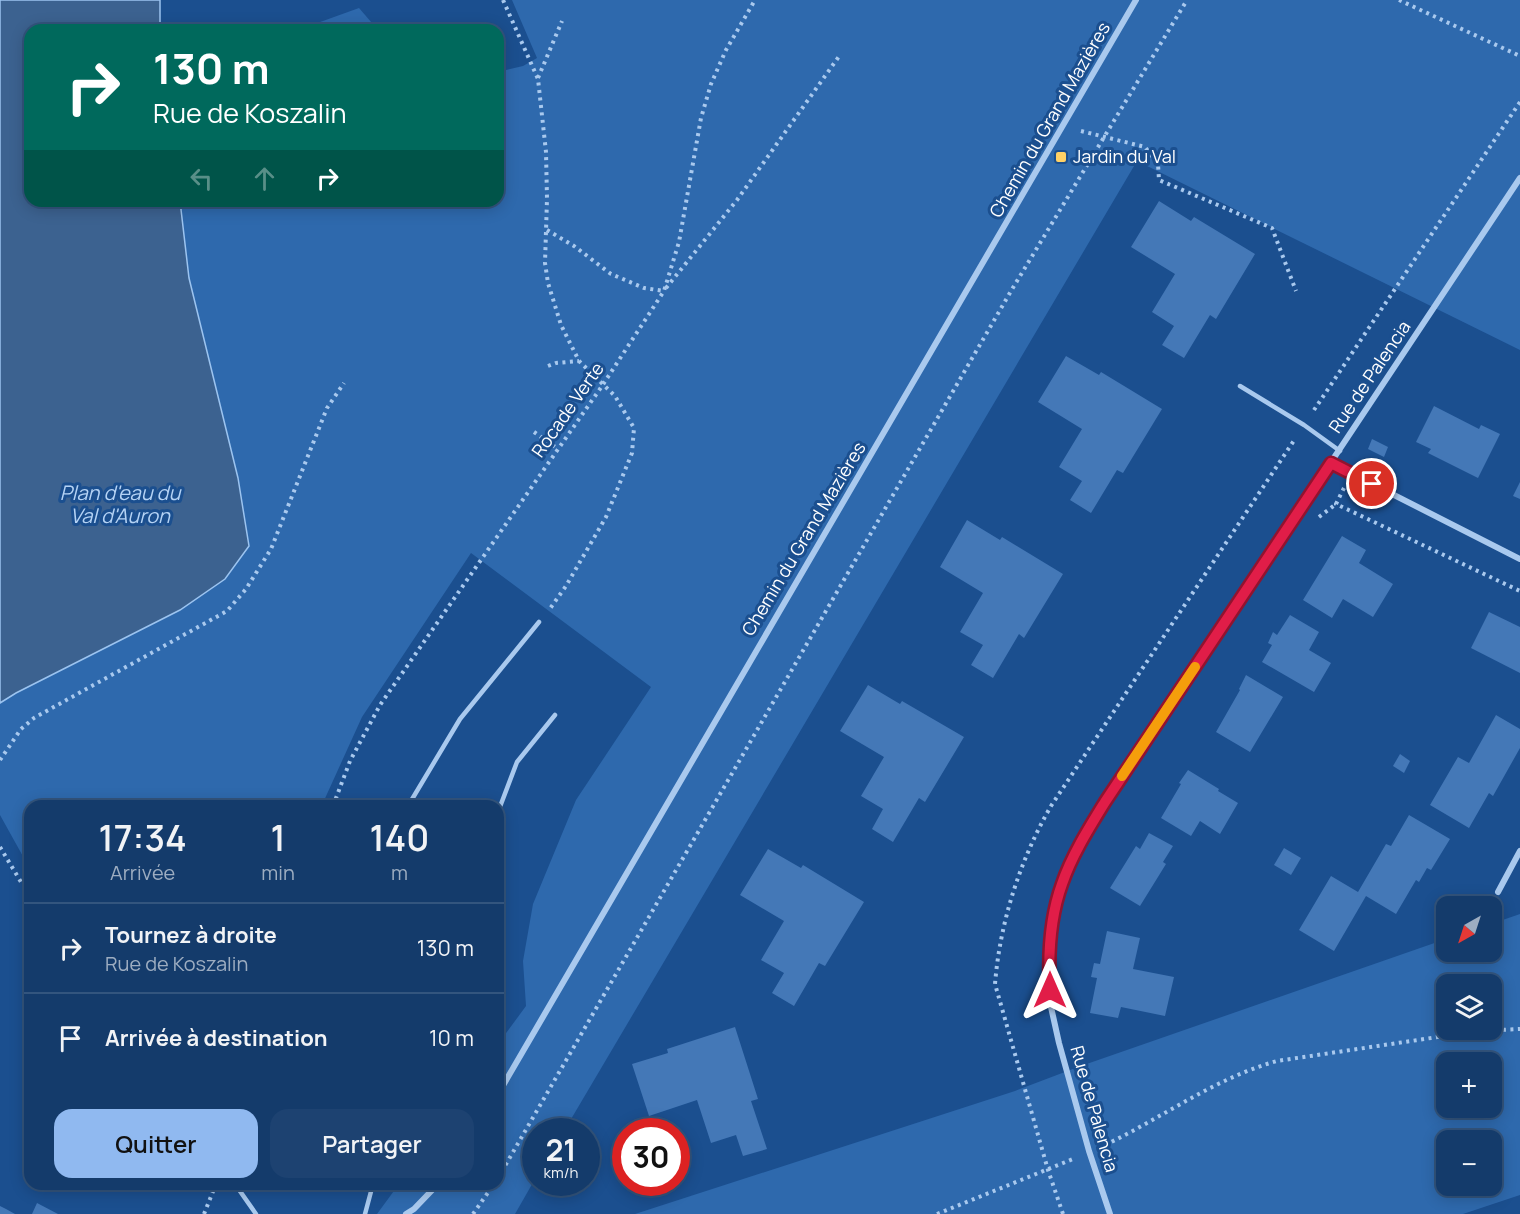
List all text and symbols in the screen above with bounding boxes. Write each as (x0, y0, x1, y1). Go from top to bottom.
street label: Chemin du Grand Mazières (983, 17, 1115, 222)
text: 130 m (153, 39, 270, 97)
icon: right (54, 48, 132, 126)
text: Rue de Koszalin (153, 94, 347, 131)
place label: Jardin du Val (1073, 144, 1176, 168)
marker: Jardin du Val (1054, 150, 1068, 164)
icon: left (185, 162, 218, 195)
icon: ahead (248, 162, 281, 195)
icon: right (311, 162, 344, 195)
street label: Rue de Palencia (1323, 316, 1416, 437)
street label: Rocade Verte (526, 357, 609, 462)
street label: Chemin du Grand Mazières (736, 437, 871, 640)
pin (1346, 458, 1397, 509)
icon: arrive (1355, 467, 1388, 500)
water label: Plan d'eau du Val d'Auron (60, 479, 182, 529)
text: 17:34 (99, 813, 187, 862)
text: 1 (270, 813, 286, 862)
text: 140 (369, 813, 429, 862)
text: Arrivée (110, 859, 175, 886)
text: min (261, 859, 295, 886)
text: m (391, 859, 408, 886)
north arrow (1436, 896, 1502, 962)
map controls (1436, 896, 1502, 1196)
text: Tournez à droite (105, 920, 277, 950)
icon: right (54, 932, 87, 965)
text: 130 m (417, 933, 474, 963)
text: Rue de Koszalin (105, 950, 248, 977)
position arrow (1018, 958, 1082, 1022)
button: layers (1436, 974, 1502, 1040)
icon: arrive (54, 1022, 87, 1055)
text: Arrivée à destination (105, 1023, 328, 1053)
text: 10 m (429, 1023, 474, 1053)
street label: Rue de Palencia (1065, 1043, 1124, 1175)
button: + (1436, 1052, 1502, 1118)
button: Quitter (54, 1109, 258, 1178)
button: Partager (270, 1109, 474, 1178)
speed limit sign: 30 (612, 1118, 690, 1196)
text: 21 (545, 1129, 577, 1170)
button: − (1436, 1130, 1502, 1196)
text: km/h (544, 1162, 578, 1183)

